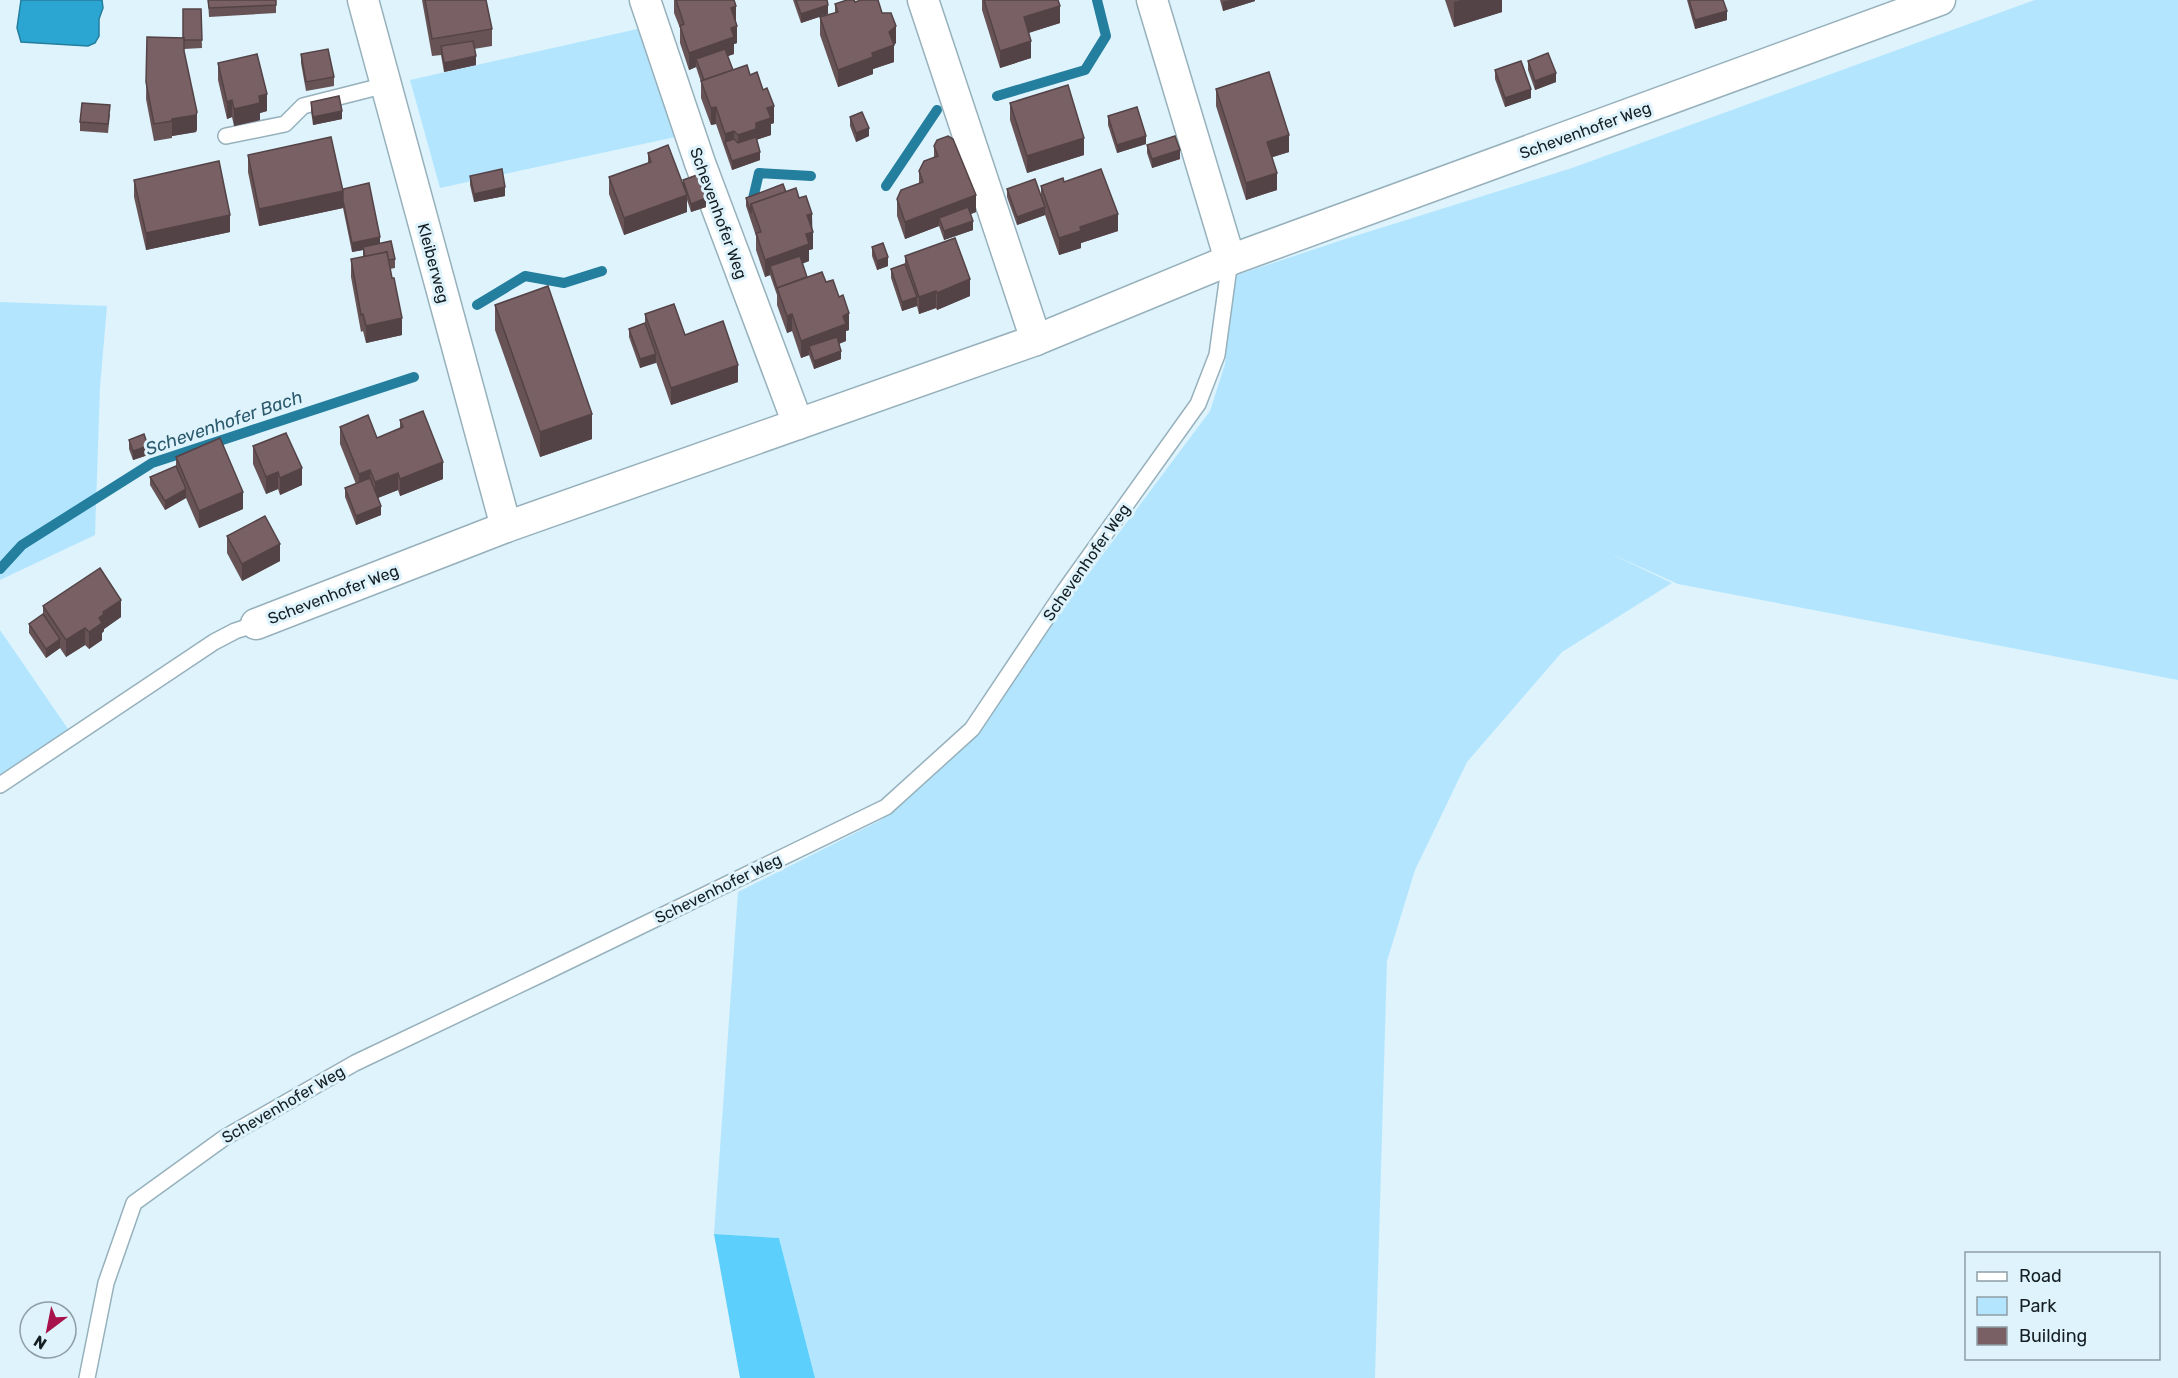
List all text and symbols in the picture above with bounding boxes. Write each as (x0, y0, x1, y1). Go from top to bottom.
street label: Schevenhofer Weg (1517, 98, 1654, 163)
street label: Schevenhofer Weg (686, 145, 751, 282)
street label: Kleiberweg (414, 221, 453, 305)
water label: Schevenhofer Bach (143, 386, 305, 460)
street label: Schevenhofer Weg (1039, 500, 1134, 625)
street label: Schevenhofer Weg (265, 561, 401, 628)
street label: Schevenhofer Weg (652, 850, 785, 927)
street label: Schevenhofer Weg (218, 1062, 348, 1147)
legend (1965, 1252, 2160, 1360)
text: Road (2019, 1265, 2062, 1287)
text: Park (2019, 1295, 2057, 1317)
north arrow (18, 1300, 78, 1360)
text: Building (2019, 1325, 2087, 1347)
text: N (30, 1331, 50, 1353)

